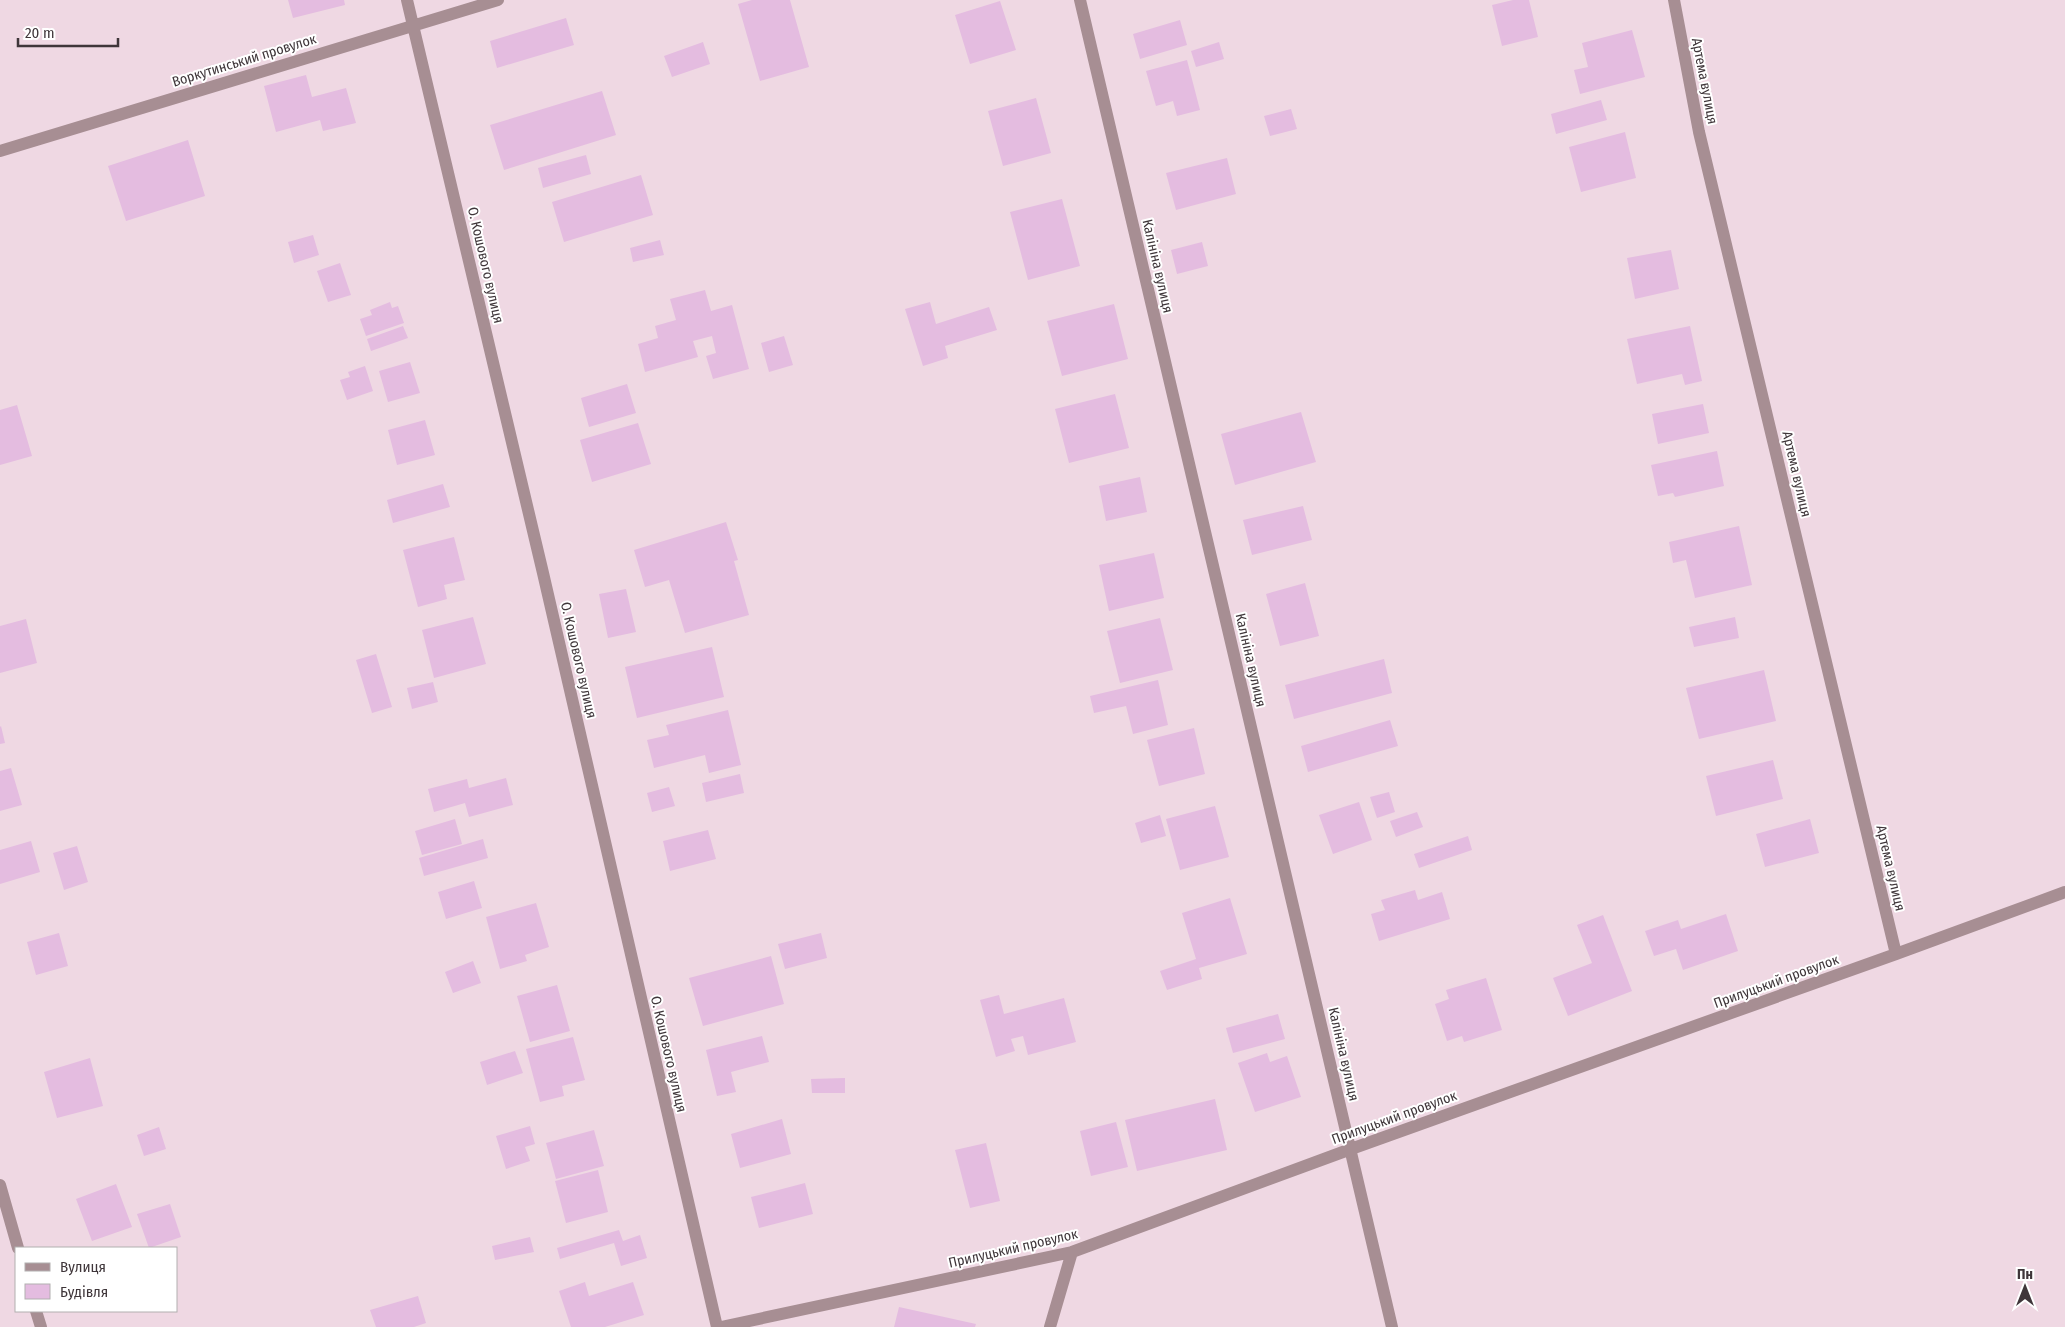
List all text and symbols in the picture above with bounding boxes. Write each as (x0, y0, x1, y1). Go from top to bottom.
scale bar (18, 15, 118, 47)
text: 20 m (25, 24, 55, 42)
street label: Воркутинський провулок (170, 30, 319, 90)
street label: Артема вулиця (1688, 37, 1721, 126)
street label: О. Кошового вулиця (464, 205, 507, 325)
street label: Калініна вулиця (1138, 218, 1177, 315)
street label: Артема вулиця (1778, 430, 1815, 519)
street label: О. Кошового вулиця (557, 600, 600, 720)
street label: Калініна вулиця (1231, 612, 1270, 709)
street label: Артема вулиця (1872, 824, 1909, 913)
street label: Прилуцький провулок (1711, 951, 1841, 1012)
street label: О. Кошового вулиця (647, 994, 690, 1114)
street label: Калініна вулиця (1324, 1006, 1363, 1103)
street label: Прилуцький провулок (1329, 1087, 1459, 1148)
street label: Прилуцький провулок (947, 1225, 1080, 1272)
legend (15, 1247, 178, 1312)
text: Вулиця (60, 1258, 106, 1276)
north arrow (2000, 1262, 2050, 1312)
text: Пн (2017, 1266, 2033, 1283)
text: Будівля (60, 1283, 108, 1301)

